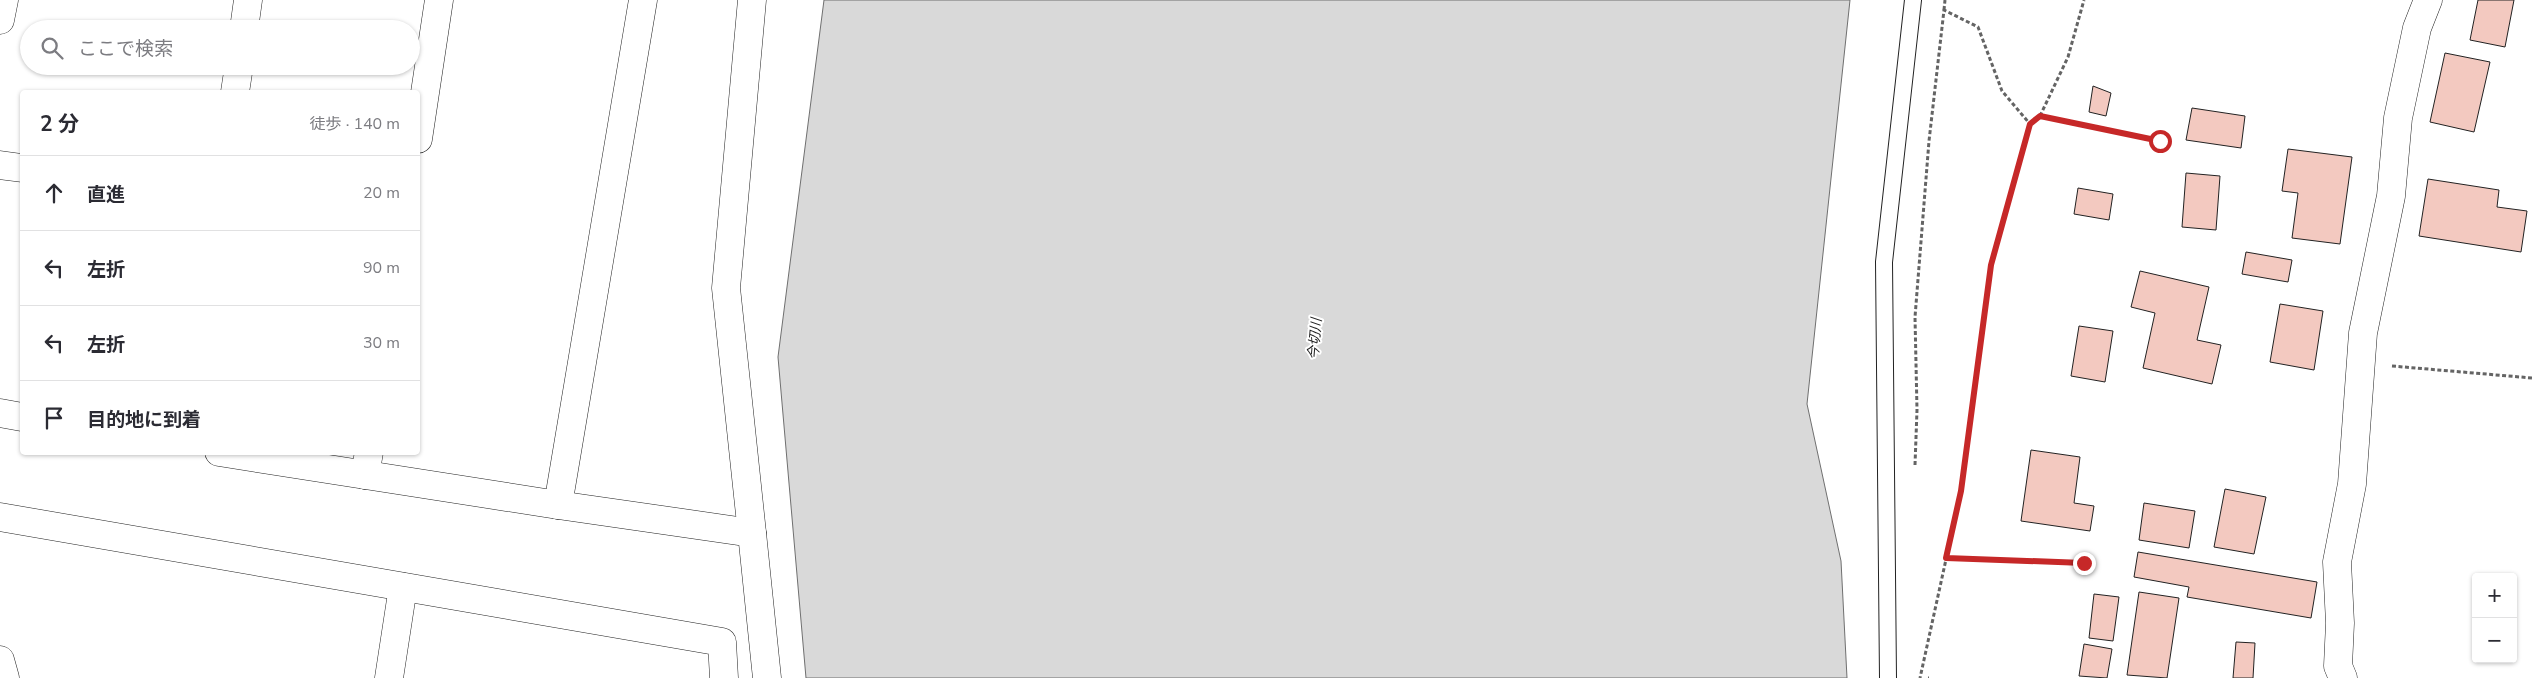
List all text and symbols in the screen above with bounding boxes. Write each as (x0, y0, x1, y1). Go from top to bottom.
search box (20, 20, 420, 75)
icon: search (38, 34, 66, 62)
text: ここで検索 (78, 36, 173, 62)
text: 2 分 (40, 110, 79, 138)
text: 徒歩 · 140 m (310, 113, 400, 135)
route start (2149, 130, 2172, 153)
icon: ahead (40, 179, 68, 207)
text: 直進 (87, 182, 125, 208)
text: 20 m (363, 182, 400, 204)
icon: left (40, 254, 68, 282)
text: 左折 (87, 257, 125, 283)
text: 90 m (363, 257, 400, 279)
water label: 今切川 (1304, 315, 1326, 361)
icon: left (40, 329, 68, 357)
text: 左折 (87, 332, 125, 358)
text: 30 m (363, 332, 400, 354)
icon: arrive (40, 404, 68, 432)
text: 目的地に到着 (87, 407, 201, 433)
route end (2073, 552, 2096, 575)
map controls (2472, 573, 2517, 663)
button: + (2472, 573, 2517, 618)
button: − (2472, 618, 2517, 663)

